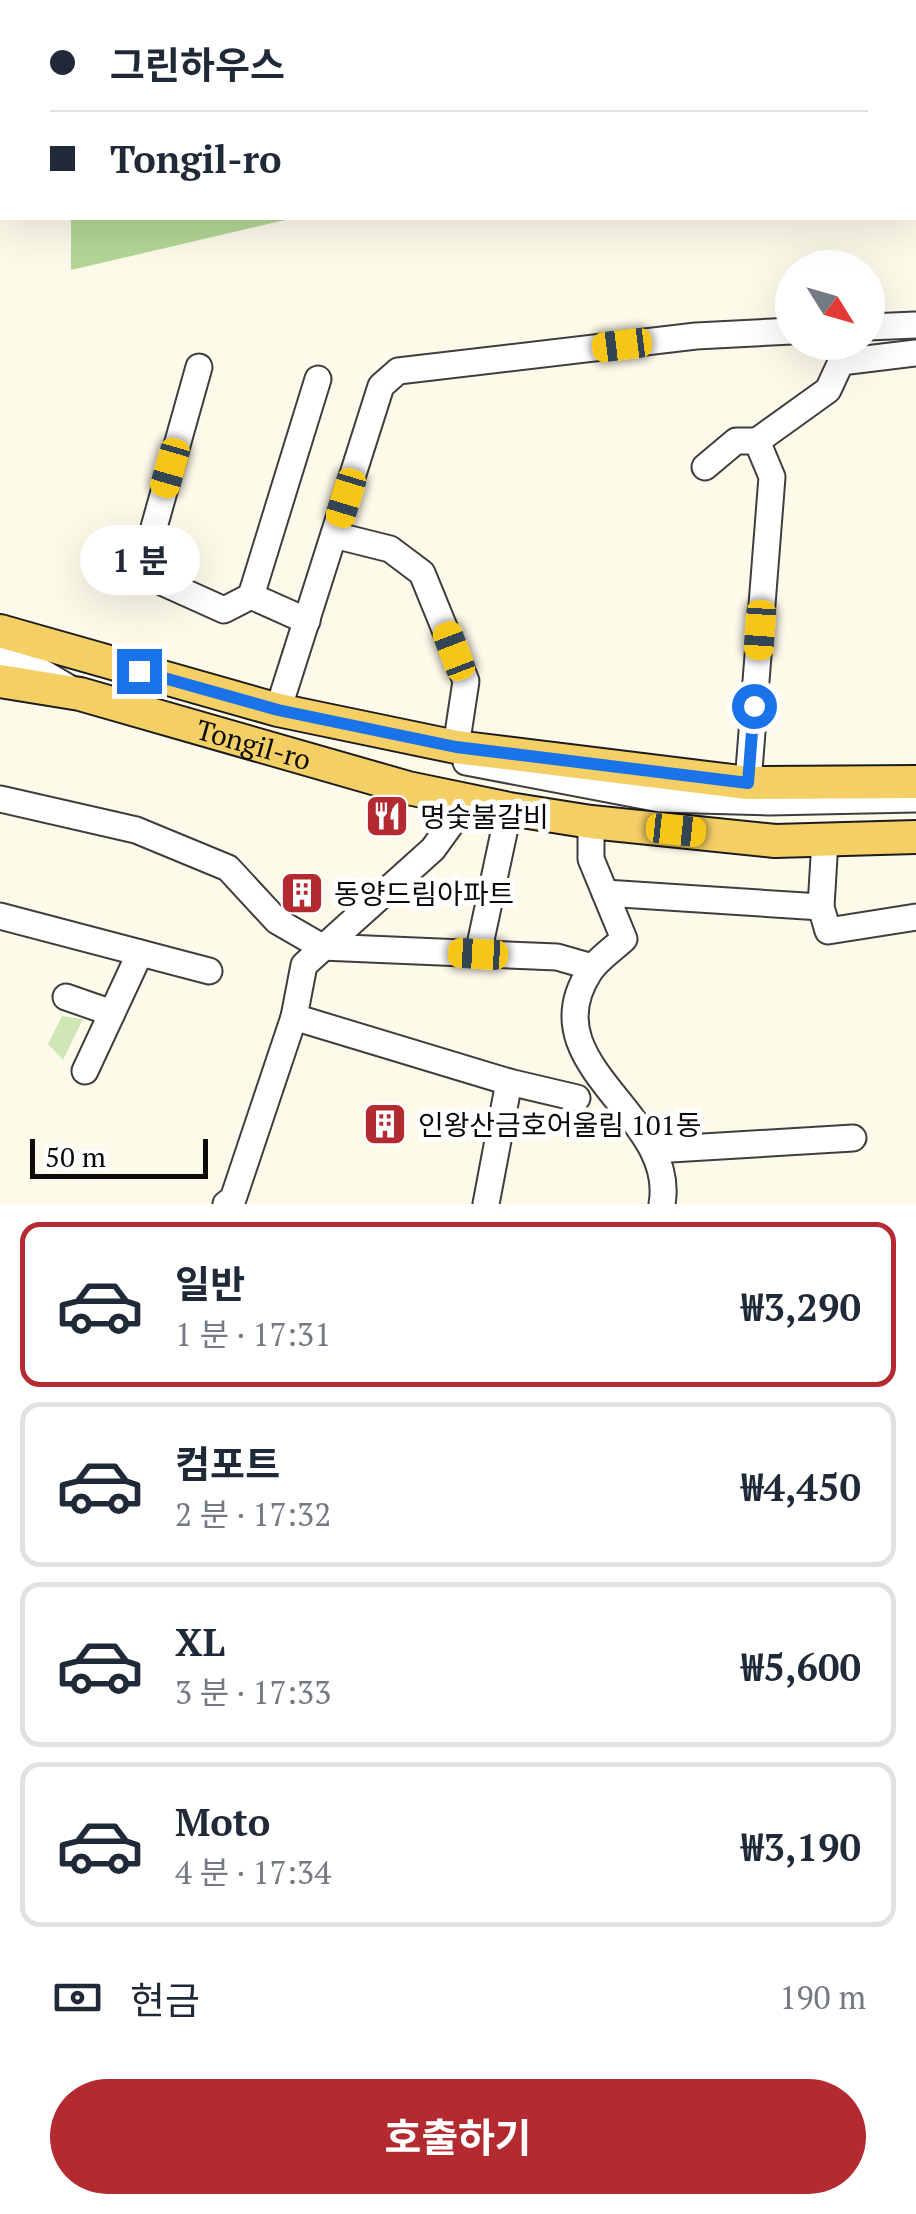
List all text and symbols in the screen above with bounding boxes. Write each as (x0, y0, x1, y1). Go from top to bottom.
text: 그린하우스 (110, 40, 285, 90)
text: Tongil-ro (110, 134, 282, 184)
north arrow (775, 250, 885, 360)
map controls (775, 250, 885, 360)
car (590, 326, 654, 364)
car (147, 435, 193, 501)
car (323, 465, 369, 531)
callout: 1 분 (79, 526, 199, 596)
text: 1 분 (112, 539, 168, 581)
car (743, 599, 777, 661)
car (429, 618, 479, 684)
route end (117, 649, 162, 694)
route start (732, 684, 777, 729)
street label: Tongil-ro (192, 710, 316, 778)
restaurant icon: 명숯불갈비 (364, 793, 410, 839)
place label: 명숯불갈비 (420, 798, 549, 835)
car (645, 812, 707, 848)
building icon: 동양드림아파트 (279, 870, 325, 916)
place label: 동양드림아파트 (334, 875, 514, 912)
car (447, 937, 509, 971)
building icon: 인왕산금호어울림 101동 (362, 1101, 408, 1147)
place label: 인왕산금호어울림 101동 (418, 1106, 701, 1143)
scale bar (30, 1134, 208, 1178)
text: 50 m (45, 1138, 106, 1175)
text: 일반 (175, 1259, 245, 1309)
icon: car (55, 1260, 145, 1350)
text: ₩3,290 (741, 1282, 861, 1332)
text: 1 분 · 17:31 (175, 1313, 331, 1355)
text: 컴포트 (175, 1439, 280, 1489)
icon: car (55, 1440, 145, 1530)
text: ₩4,450 (741, 1462, 861, 1512)
text: 2 분 · 17:32 (175, 1493, 331, 1535)
text: XL (175, 1617, 225, 1667)
icon: car (55, 1620, 145, 1710)
text: ₩5,600 (741, 1642, 861, 1692)
text: 3 분 · 17:33 (175, 1671, 331, 1713)
text: Moto (175, 1797, 270, 1847)
icon: car (55, 1800, 145, 1890)
text: ₩3,190 (741, 1822, 861, 1872)
text: 4 분 · 17:34 (175, 1851, 331, 1893)
icon: cash (50, 1970, 105, 2025)
text: 현금 (130, 1975, 200, 2025)
text: 190 m (779, 1976, 866, 2018)
button: 호출하기 (50, 2079, 866, 2194)

